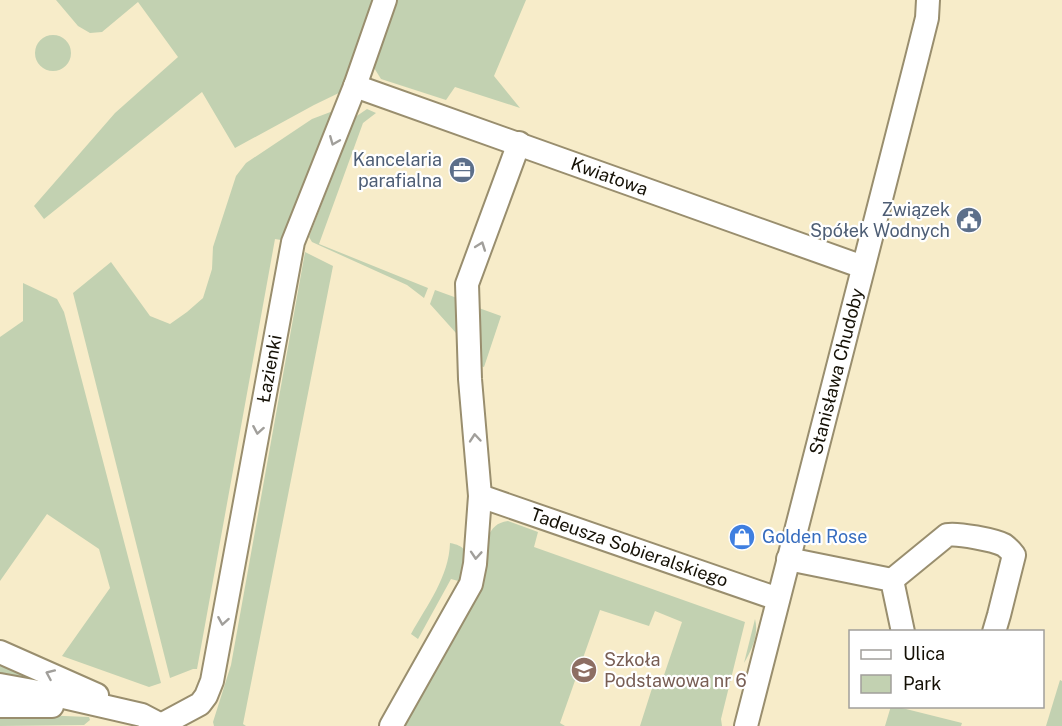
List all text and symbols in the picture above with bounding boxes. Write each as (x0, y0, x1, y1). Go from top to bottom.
one-way arrow (329, 134, 341, 145)
place label: Kancelaria parafialna (353, 149, 442, 191)
street label: Kwiatowa (568, 153, 651, 200)
office icon: Kancelaria parafialna (447, 155, 477, 185)
place label: Związek Spółek Wodnych (810, 199, 950, 241)
public building icon: Związek Spółek Wodnych (954, 205, 984, 235)
one-way arrow (474, 241, 487, 252)
street label: Stanisława Chudoby (805, 286, 868, 457)
street label: Łazienki (253, 333, 286, 404)
one-way arrow (252, 424, 265, 434)
one-way arrow (469, 433, 482, 442)
street label: Tadeusza Sobieralskiego (528, 503, 731, 591)
shop icon: Golden Rose (727, 522, 757, 552)
place label: Golden Rose (762, 526, 867, 547)
one-way arrow (470, 550, 483, 559)
one-way arrow (217, 616, 230, 626)
legend (849, 630, 1044, 708)
text: Ulica (903, 643, 945, 664)
place label: Szkoła Podstawowa nr 6 (604, 649, 747, 691)
school or university icon: Szkoła Podstawowa nr 6 (569, 655, 599, 685)
one-way arrow (46, 669, 57, 681)
text: Park (903, 673, 941, 694)

